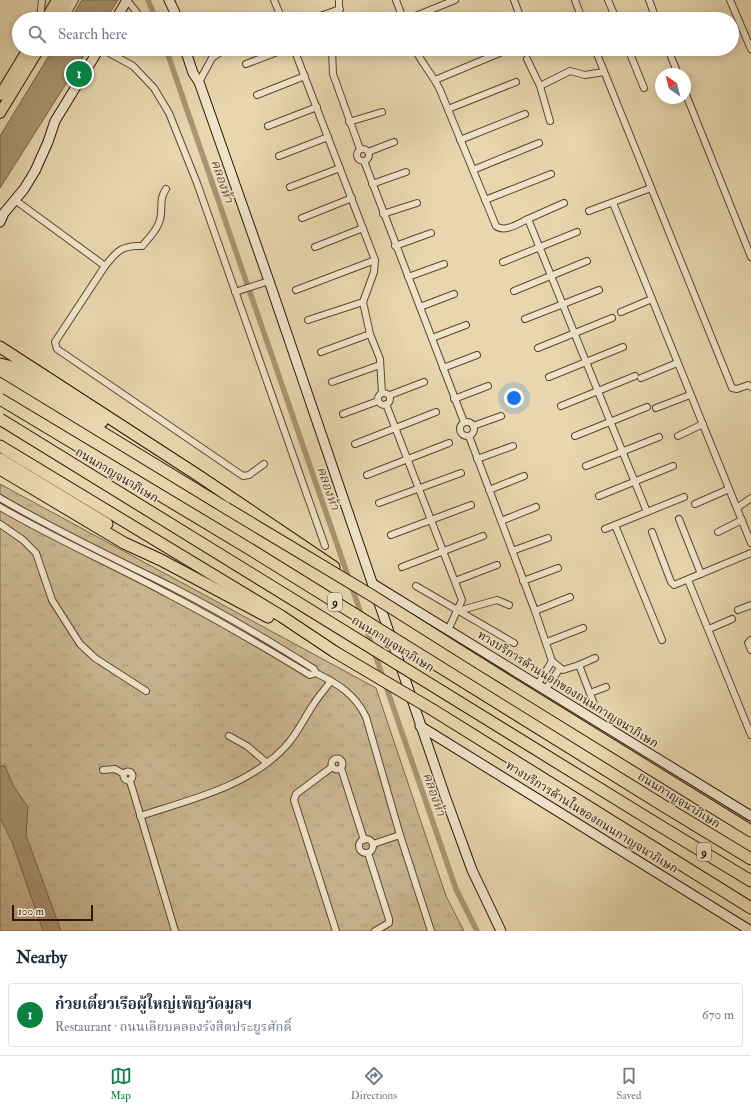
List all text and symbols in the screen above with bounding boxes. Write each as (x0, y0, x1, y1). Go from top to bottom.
search box (12, 12, 739, 56)
icon: search (26, 23, 48, 45)
text: Search here (58, 25, 127, 44)
pin: 1 (66, 59, 92, 89)
north arrow (655, 68, 691, 104)
water label: คลองห้า (207, 158, 237, 206)
your location (504, 388, 524, 408)
street label: ถนนกาญจนาภิเษก (72, 445, 161, 506)
water label: คลองห้า (313, 465, 343, 513)
road number: 9 (328, 593, 342, 611)
street label: ถนนกาญจนาภิเษก (349, 613, 437, 676)
street label: ทางบริการด้านนอกของถนนกาญจนาภิเษก (475, 627, 661, 752)
street label: ทางบริการด้านในของถนนกาญจนาภิเษก (503, 756, 682, 877)
street label: ถนนกาญจนาภิเษก (635, 769, 723, 832)
water label: คลองห้า (419, 771, 449, 819)
road number: 9 (697, 843, 711, 861)
scale bar (12, 903, 93, 922)
text: 100 m (18, 905, 44, 918)
text: Nearby (16, 947, 67, 968)
text: ก๋วยเตี๋ยวเรือผู้ใหญ่เพ็ญวัดมูลฯ (55, 995, 252, 1014)
text: 1 (28, 1007, 32, 1023)
text: 670 m (702, 1007, 734, 1023)
text: Restaurant · ถนนเลียบคลองรังสิตประยูรศักดิ์ (55, 1019, 292, 1035)
tab: Map (110, 1065, 132, 1102)
tab: Directions (351, 1065, 397, 1102)
tab: Saved (616, 1065, 641, 1102)

